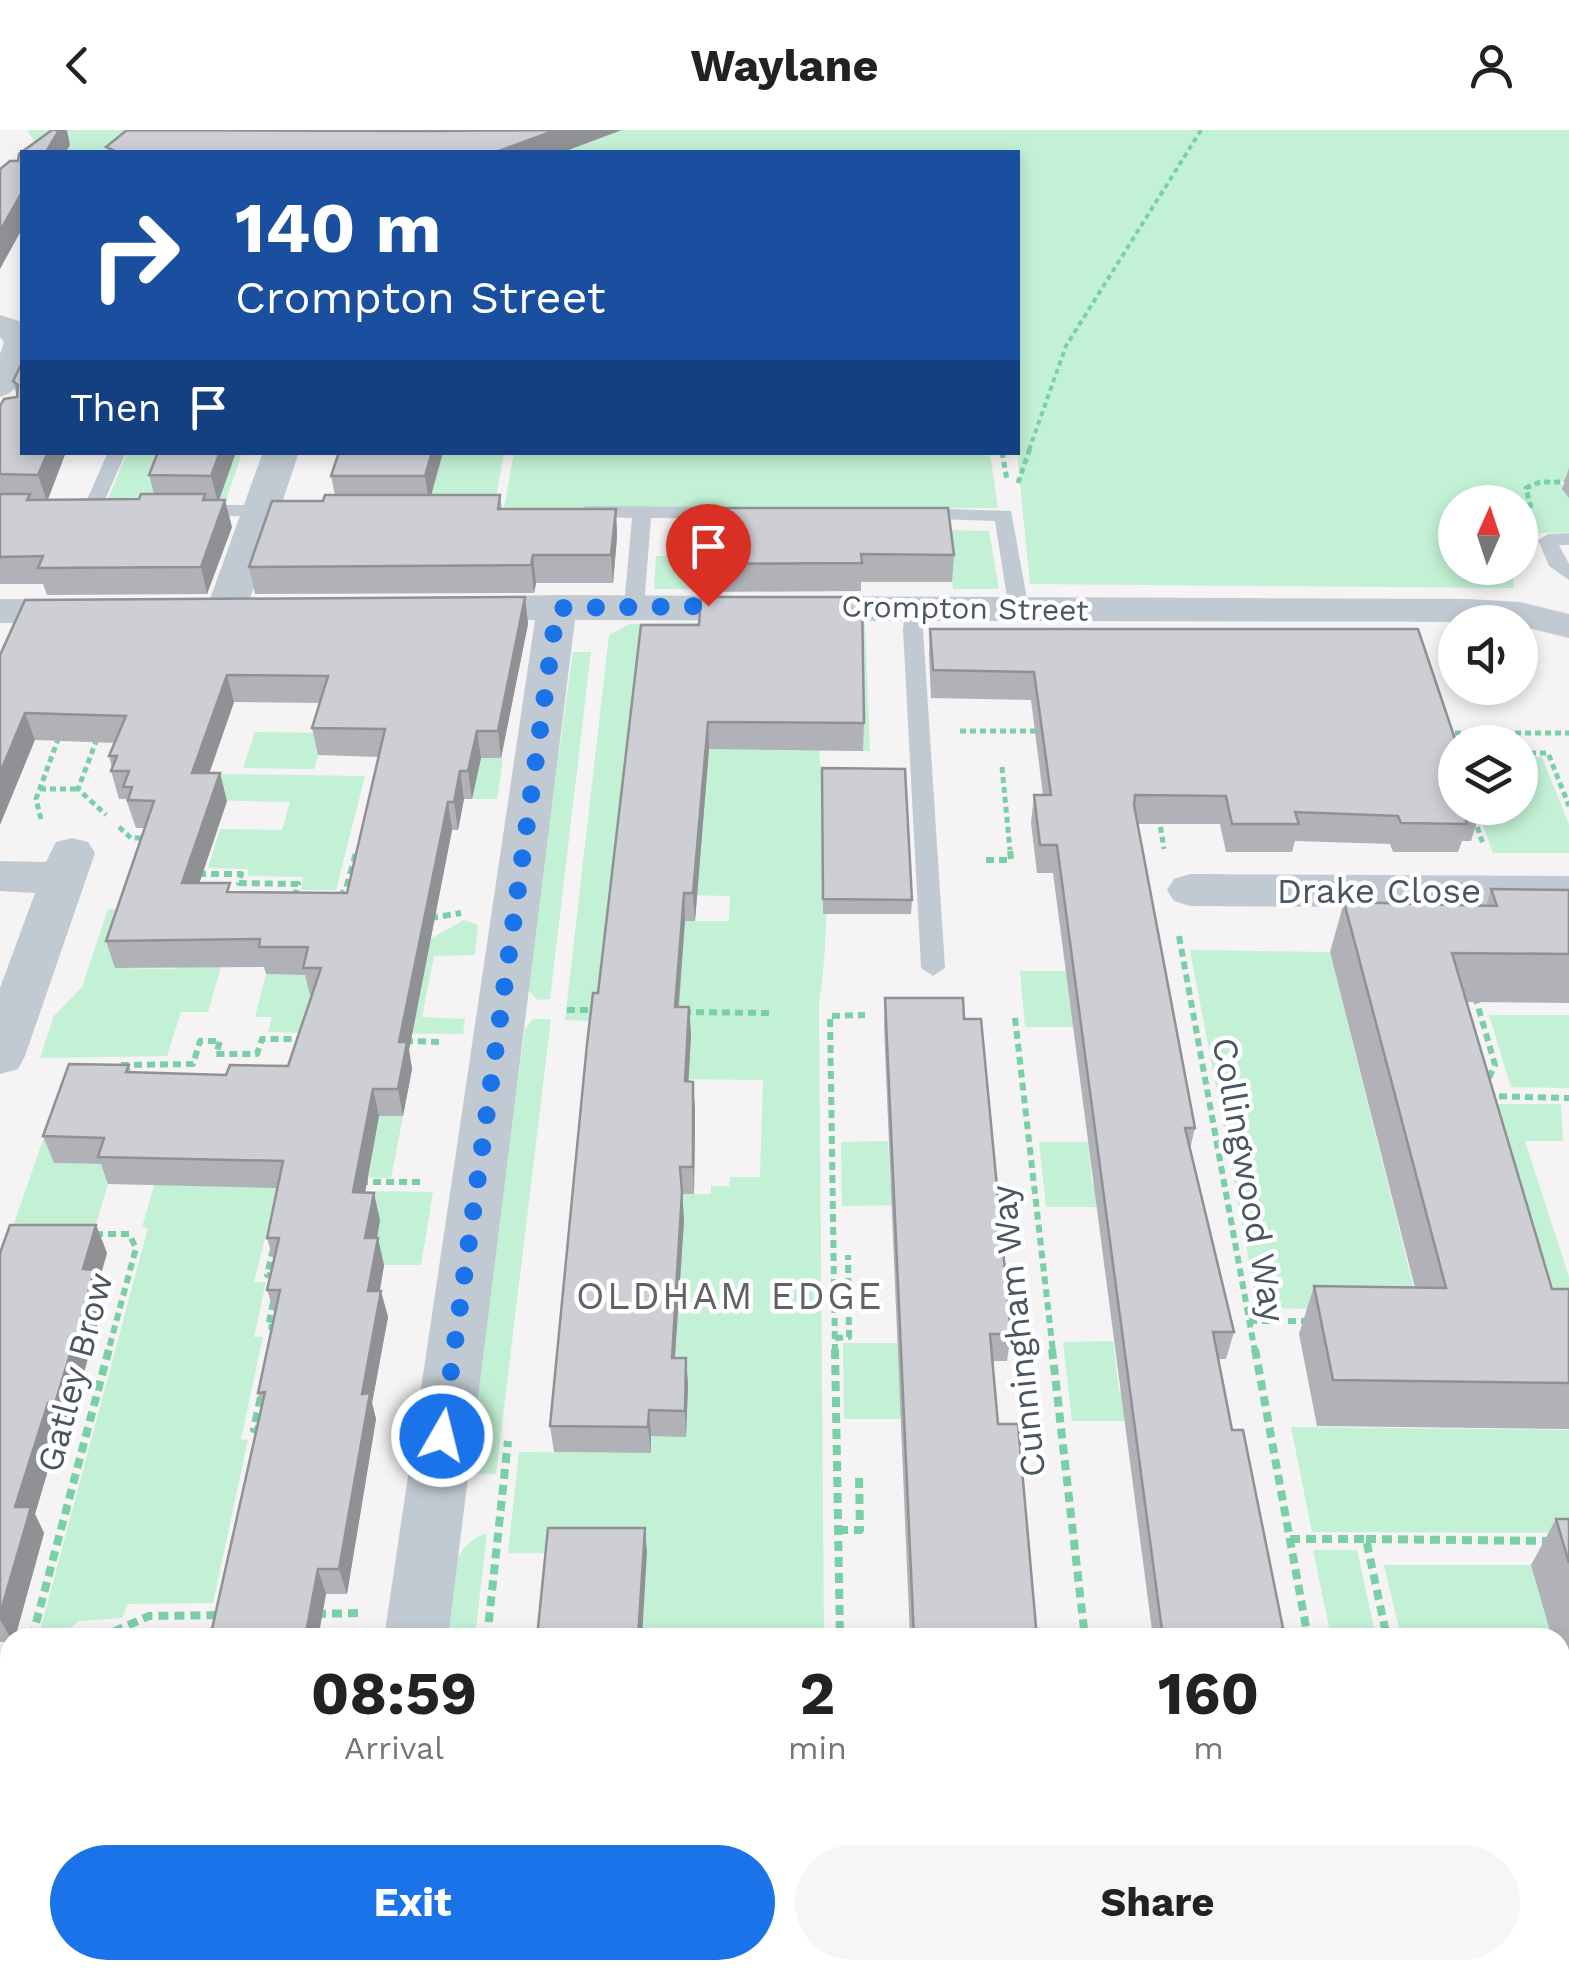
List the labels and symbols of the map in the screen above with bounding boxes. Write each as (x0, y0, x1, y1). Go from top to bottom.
north arrow (1438, 485, 1538, 585)
pin (666, 504, 751, 607)
street label: Crompton Street (841, 588, 1089, 628)
street label: Drake Close (1277, 870, 1481, 912)
street label: Collingwood Way (1203, 1034, 1295, 1326)
street label: Cunningham Way (982, 1183, 1054, 1479)
street label: Gatley Brow (28, 1268, 122, 1476)
district label: OLDHAM EDGE (576, 1274, 884, 1318)
position arrow (390, 1384, 494, 1488)

